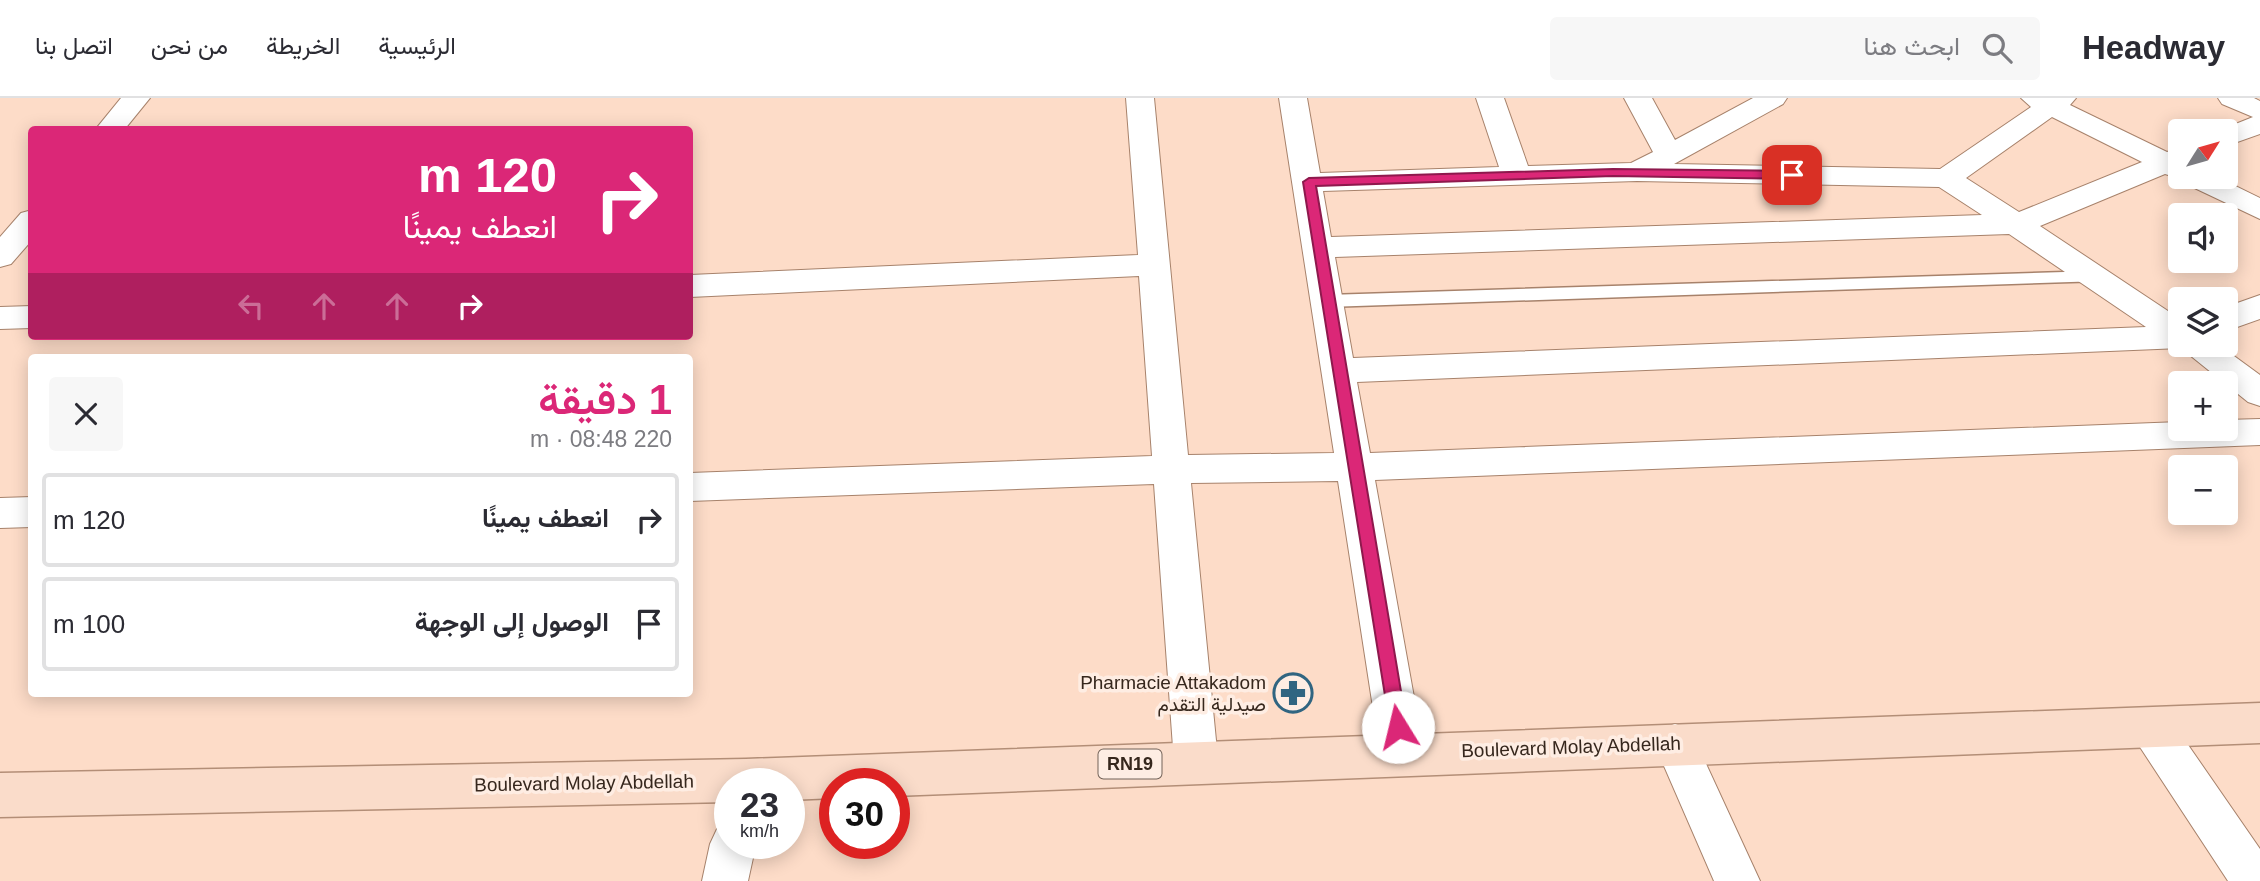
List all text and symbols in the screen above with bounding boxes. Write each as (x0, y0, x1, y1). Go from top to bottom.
search box (1550, 17, 2040, 80)
icon: search (1978, 29, 2016, 67)
text: Headway (2082, 29, 2225, 66)
text: ابحث هنا (1863, 31, 1960, 61)
text: اتصل بنا (35, 32, 113, 59)
text: من نحن (151, 32, 228, 59)
text: الخريطة (266, 32, 340, 59)
text: الرئيسية (378, 32, 456, 59)
north arrow (2168, 119, 2238, 189)
map controls (2168, 119, 2238, 525)
pin (1762, 145, 1822, 205)
text: 120 m (418, 148, 557, 202)
icon: right (581, 154, 672, 245)
icon: arrive (1773, 156, 1811, 194)
button: sound (2168, 203, 2238, 273)
text: انعطف يمينًا (403, 209, 557, 245)
icon: left (232, 287, 270, 325)
icon: ahead (305, 287, 343, 325)
icon: ahead (378, 287, 416, 325)
icon: right (451, 287, 489, 325)
button: layers (2168, 287, 2238, 357)
button: + (2168, 371, 2238, 441)
text: 1 دقيقة (538, 376, 672, 423)
button: close (49, 377, 123, 451)
text: 220 m · 08:48 (530, 426, 672, 452)
button: − (2168, 455, 2238, 525)
icon: right (630, 501, 668, 539)
text: انعطف يمينًا (482, 503, 609, 533)
text: 120 m (53, 505, 125, 535)
icon: arrive (630, 605, 668, 643)
text: الوصول إلى الوجهة (415, 607, 609, 637)
text: 100 m (53, 609, 125, 639)
place label: Pharmacie Attakadom صيدلية التقدم (1080, 672, 1266, 717)
pharmacy icon: Pharmacie Attakadom صيدلية التقدم (1272, 672, 1314, 714)
position arrow (1361, 690, 1435, 764)
street label: Boulevard Molay Abdellah (1461, 733, 1681, 761)
road number: RN19 (1098, 750, 1162, 778)
speed limit sign: 30 (819, 768, 910, 859)
street label: Boulevard Molay Abdellah (474, 771, 694, 795)
text: 23 (740, 785, 779, 824)
text: km/h (740, 821, 779, 841)

